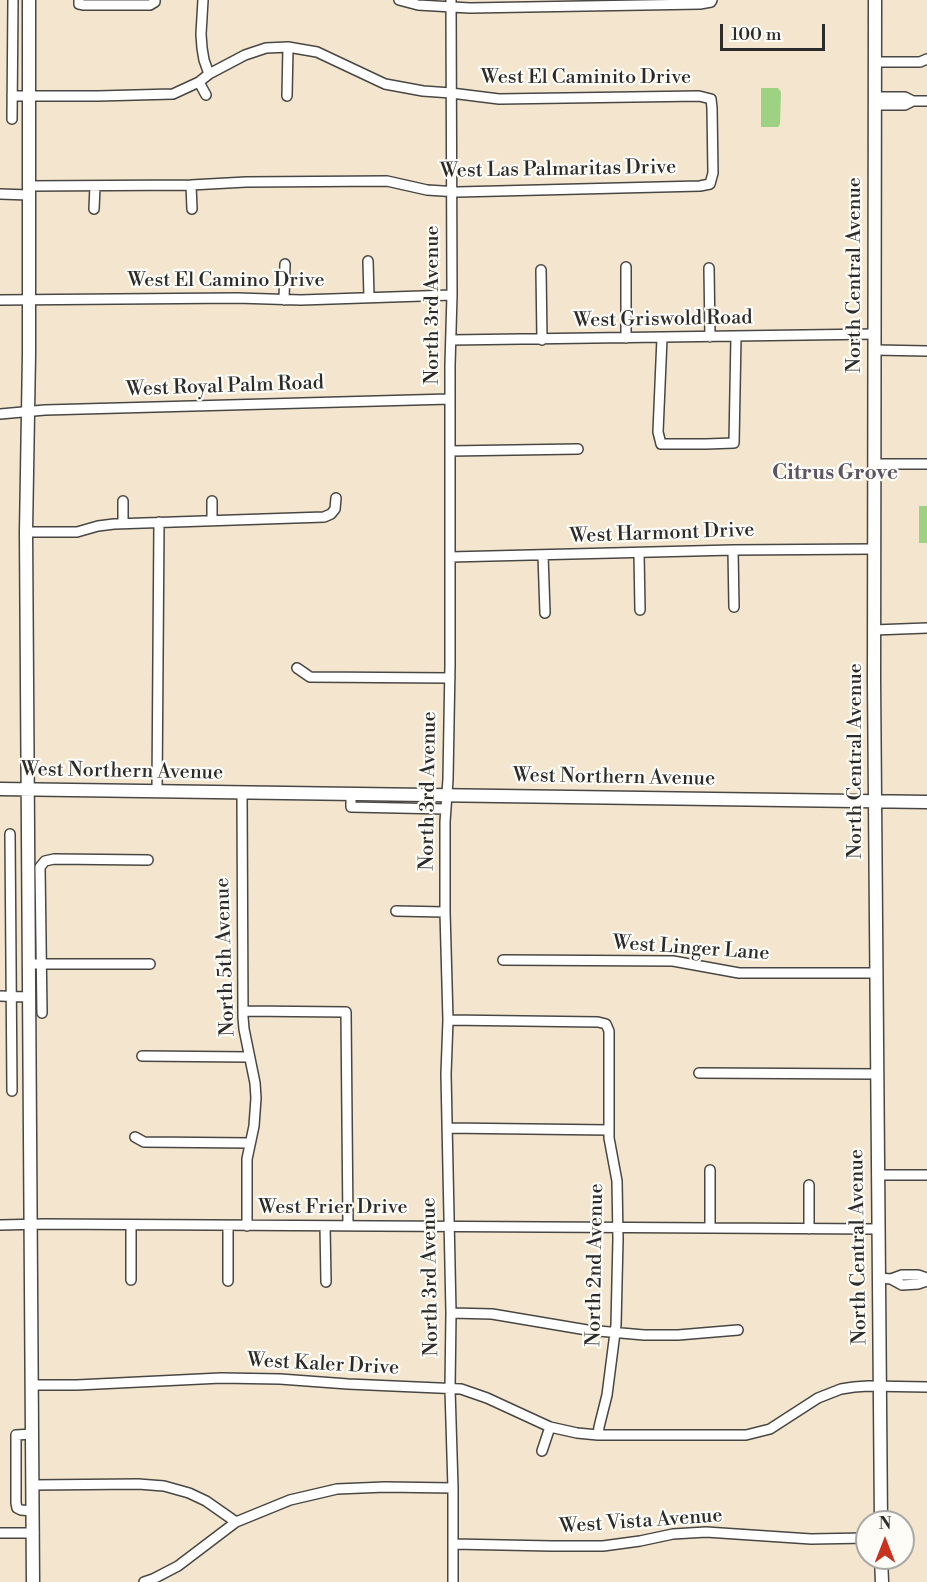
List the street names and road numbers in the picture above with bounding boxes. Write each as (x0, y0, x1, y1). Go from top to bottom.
street label: West El Caminito Drive (481, 66, 691, 90)
street label: West Las Palmaritas Drive (440, 156, 676, 184)
street label: North Central Avenue (843, 177, 867, 373)
street label: North 3rd Avenue (421, 225, 445, 385)
street label: West El Camino Drive (127, 269, 325, 293)
street label: West Griswold Road (573, 306, 753, 334)
street label: West Royal Palm Road (126, 372, 324, 402)
street label: West Harmont Drive (569, 519, 755, 549)
street label: North Central Avenue (844, 663, 868, 859)
street label: North 3rd Avenue (416, 711, 442, 871)
street label: West Northern Avenue (21, 758, 223, 786)
street label: West Northern Avenue (513, 764, 715, 792)
street label: North 5th Avenue (211, 877, 241, 1037)
street label: West Linger Lane (612, 932, 770, 966)
street label: North Central Avenue (845, 1149, 873, 1345)
street label: North 2nd Avenue (583, 1183, 609, 1347)
street label: West Frier Drive (258, 1196, 408, 1220)
street label: North 3rd Avenue (418, 1197, 444, 1357)
street label: West Kaler Drive (246, 1349, 400, 1381)
street label: West Vista Avenue (559, 1504, 723, 1540)

